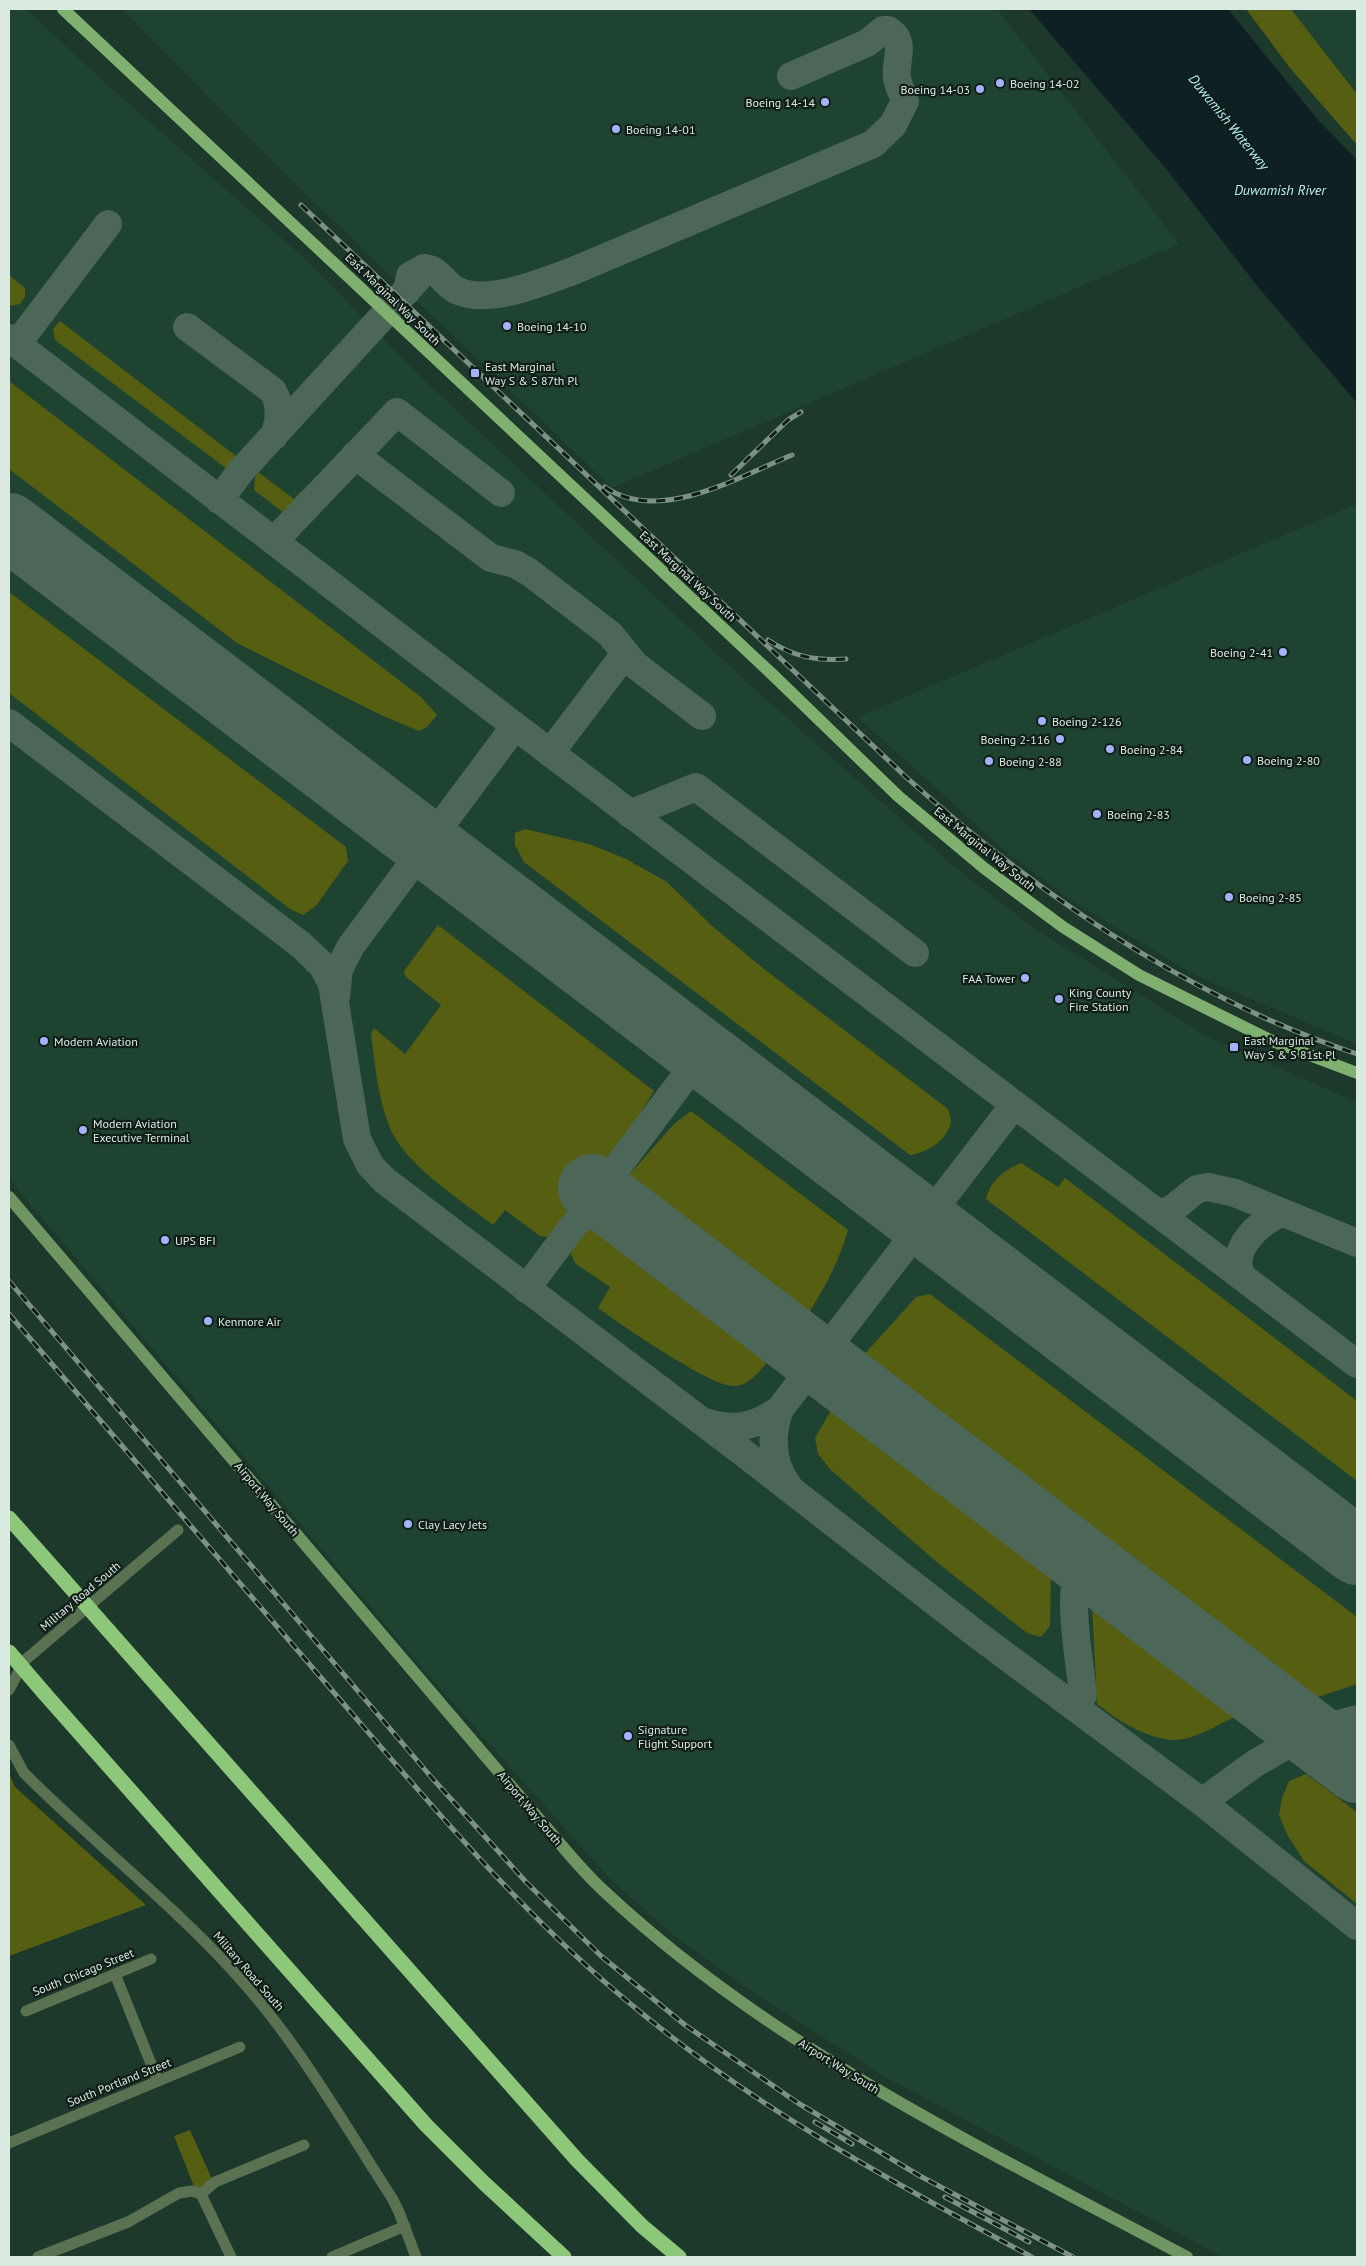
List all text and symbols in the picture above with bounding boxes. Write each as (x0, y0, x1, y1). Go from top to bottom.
water label: Duwamish Waterway (1185, 70, 1274, 174)
place label: Boeing 14-02 (1010, 76, 1079, 91)
marker: Boeing 14-02 (994, 77, 1006, 89)
place label: Boeing 14-03 (901, 82, 970, 97)
marker: Boeing 14-03 (974, 83, 986, 95)
place label: Boeing 14-14 (746, 95, 815, 110)
marker: Boeing 14-14 (819, 96, 831, 108)
place label: Boeing 14-01 (626, 122, 695, 137)
marker: Boeing 14-01 (610, 123, 622, 135)
water label: Duwamish River (1234, 181, 1327, 199)
street label: East Marginal Way South (342, 250, 444, 348)
place label: Boeing 14-10 (517, 319, 587, 334)
marker: Boeing 14-10 (501, 320, 513, 332)
place label: East Marginal Way S & S 87th Pl (485, 359, 578, 388)
marker: East Marginal Way S & S 87th Pl (469, 367, 481, 379)
street label: East Marginal Way South (637, 527, 739, 625)
place label: Boeing 2-41 (1210, 645, 1273, 660)
marker: Boeing 2-41 (1277, 646, 1289, 658)
place label: Boeing 2-126 (1052, 714, 1121, 729)
marker: Boeing 2-126 (1036, 715, 1048, 727)
place label: Boeing 2-116 (981, 732, 1050, 747)
marker: Boeing 2-116 (1054, 733, 1066, 745)
place label: Boeing 2-84 (1120, 742, 1183, 757)
marker: Boeing 2-84 (1104, 743, 1116, 755)
place label: Boeing 2-80 (1257, 753, 1320, 768)
place label: Boeing 2-88 (999, 754, 1062, 769)
marker: Boeing 2-80 (1241, 754, 1253, 766)
marker: Boeing 2-88 (983, 755, 995, 767)
street label: East Marginal Way South (931, 803, 1039, 895)
place label: Boeing 2-83 (1107, 807, 1170, 822)
marker: Boeing 2-83 (1091, 808, 1103, 820)
place label: Boeing 2-85 (1239, 890, 1302, 905)
marker: Boeing 2-85 (1223, 891, 1235, 903)
place label: FAA Tower (962, 971, 1015, 986)
marker: FAA Tower (1019, 972, 1031, 984)
place label: King County Fire Station (1069, 985, 1132, 1014)
marker: King County Fire Station (1053, 993, 1065, 1005)
place label: East Marginal Way S & S 81st Pl (1244, 1033, 1336, 1062)
place label: Modern Aviation (54, 1034, 138, 1049)
marker: Modern Aviation (38, 1035, 50, 1047)
marker: East Marginal Way S & S 81st Pl (1228, 1041, 1240, 1053)
place label: Modern Aviation Executive Terminal (93, 1116, 190, 1145)
marker: Modern Aviation Executive Terminal (77, 1124, 89, 1136)
place label: UPS BFI (175, 1233, 216, 1248)
marker: UPS BFI (159, 1234, 171, 1246)
place label: Kenmore Air (218, 1314, 281, 1329)
marker: Kenmore Air (202, 1315, 214, 1327)
street label: Airport Way South (232, 1459, 302, 1539)
place label: Clay Lacy Jets (418, 1517, 487, 1532)
marker: Clay Lacy Jets (402, 1518, 414, 1530)
street label: Military Road South (37, 1558, 123, 1634)
place label: Signature Flight Support (638, 1722, 712, 1751)
marker: Signature Flight Support (622, 1730, 634, 1742)
street label: Airport Way South (495, 1768, 565, 1848)
street label: Military Road South (210, 1928, 288, 2014)
street label: South Chicago Street (30, 1945, 136, 1999)
street label: Airport Way South (796, 2035, 882, 2097)
street label: South Portland Street (65, 2054, 173, 2110)

